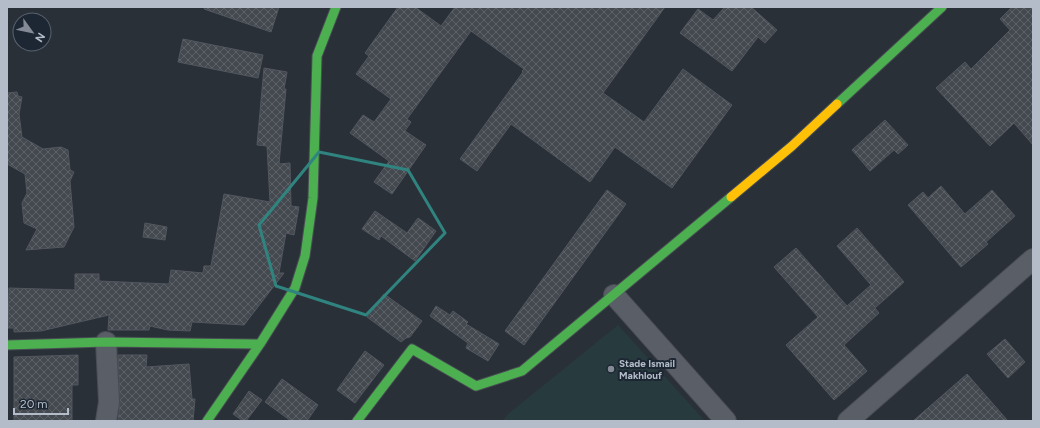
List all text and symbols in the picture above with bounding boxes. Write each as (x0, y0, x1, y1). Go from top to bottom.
north arrow (12, 12, 52, 52)
text: N (32, 30, 48, 44)
place label: Stade Ismail Makhlouf (619, 357, 675, 382)
marker: Stade Ismail Makhlouf (606, 364, 616, 374)
scale bar (14, 390, 68, 416)
text: 20 m (20, 397, 48, 411)

